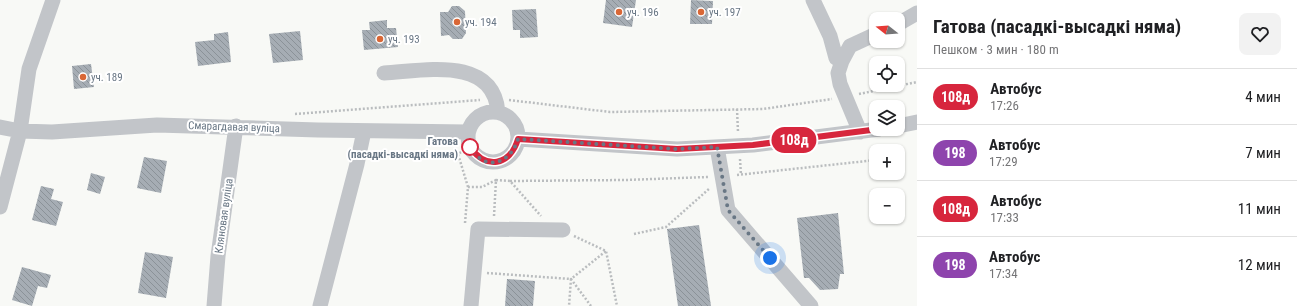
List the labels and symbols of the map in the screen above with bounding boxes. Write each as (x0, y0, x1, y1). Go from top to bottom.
place label: уч. 196 (627, 6, 659, 19)
place label: уч. 197 (709, 6, 741, 19)
marker: уч. 196 (614, 7, 624, 17)
marker: уч. 197 (696, 7, 706, 17)
north arrow (869, 12, 905, 48)
place label: уч. 194 (465, 16, 497, 29)
marker: уч. 194 (452, 17, 462, 27)
place label: уч. 193 (388, 33, 420, 46)
marker: уч. 193 (375, 34, 385, 44)
place label: уч. 189 (91, 71, 123, 84)
marker: уч. 189 (78, 72, 88, 82)
street label: Смарагдавая вуліца (188, 119, 280, 135)
line badge: 108д (766, 127, 822, 153)
place label: Гатова (пасадкі-высадкі няма) (347, 135, 458, 161)
marker: Гатова (пасадкі-высадкі няма) (461, 138, 479, 156)
street label: Кляновая вуліца (212, 178, 236, 254)
your location (760, 248, 780, 268)

